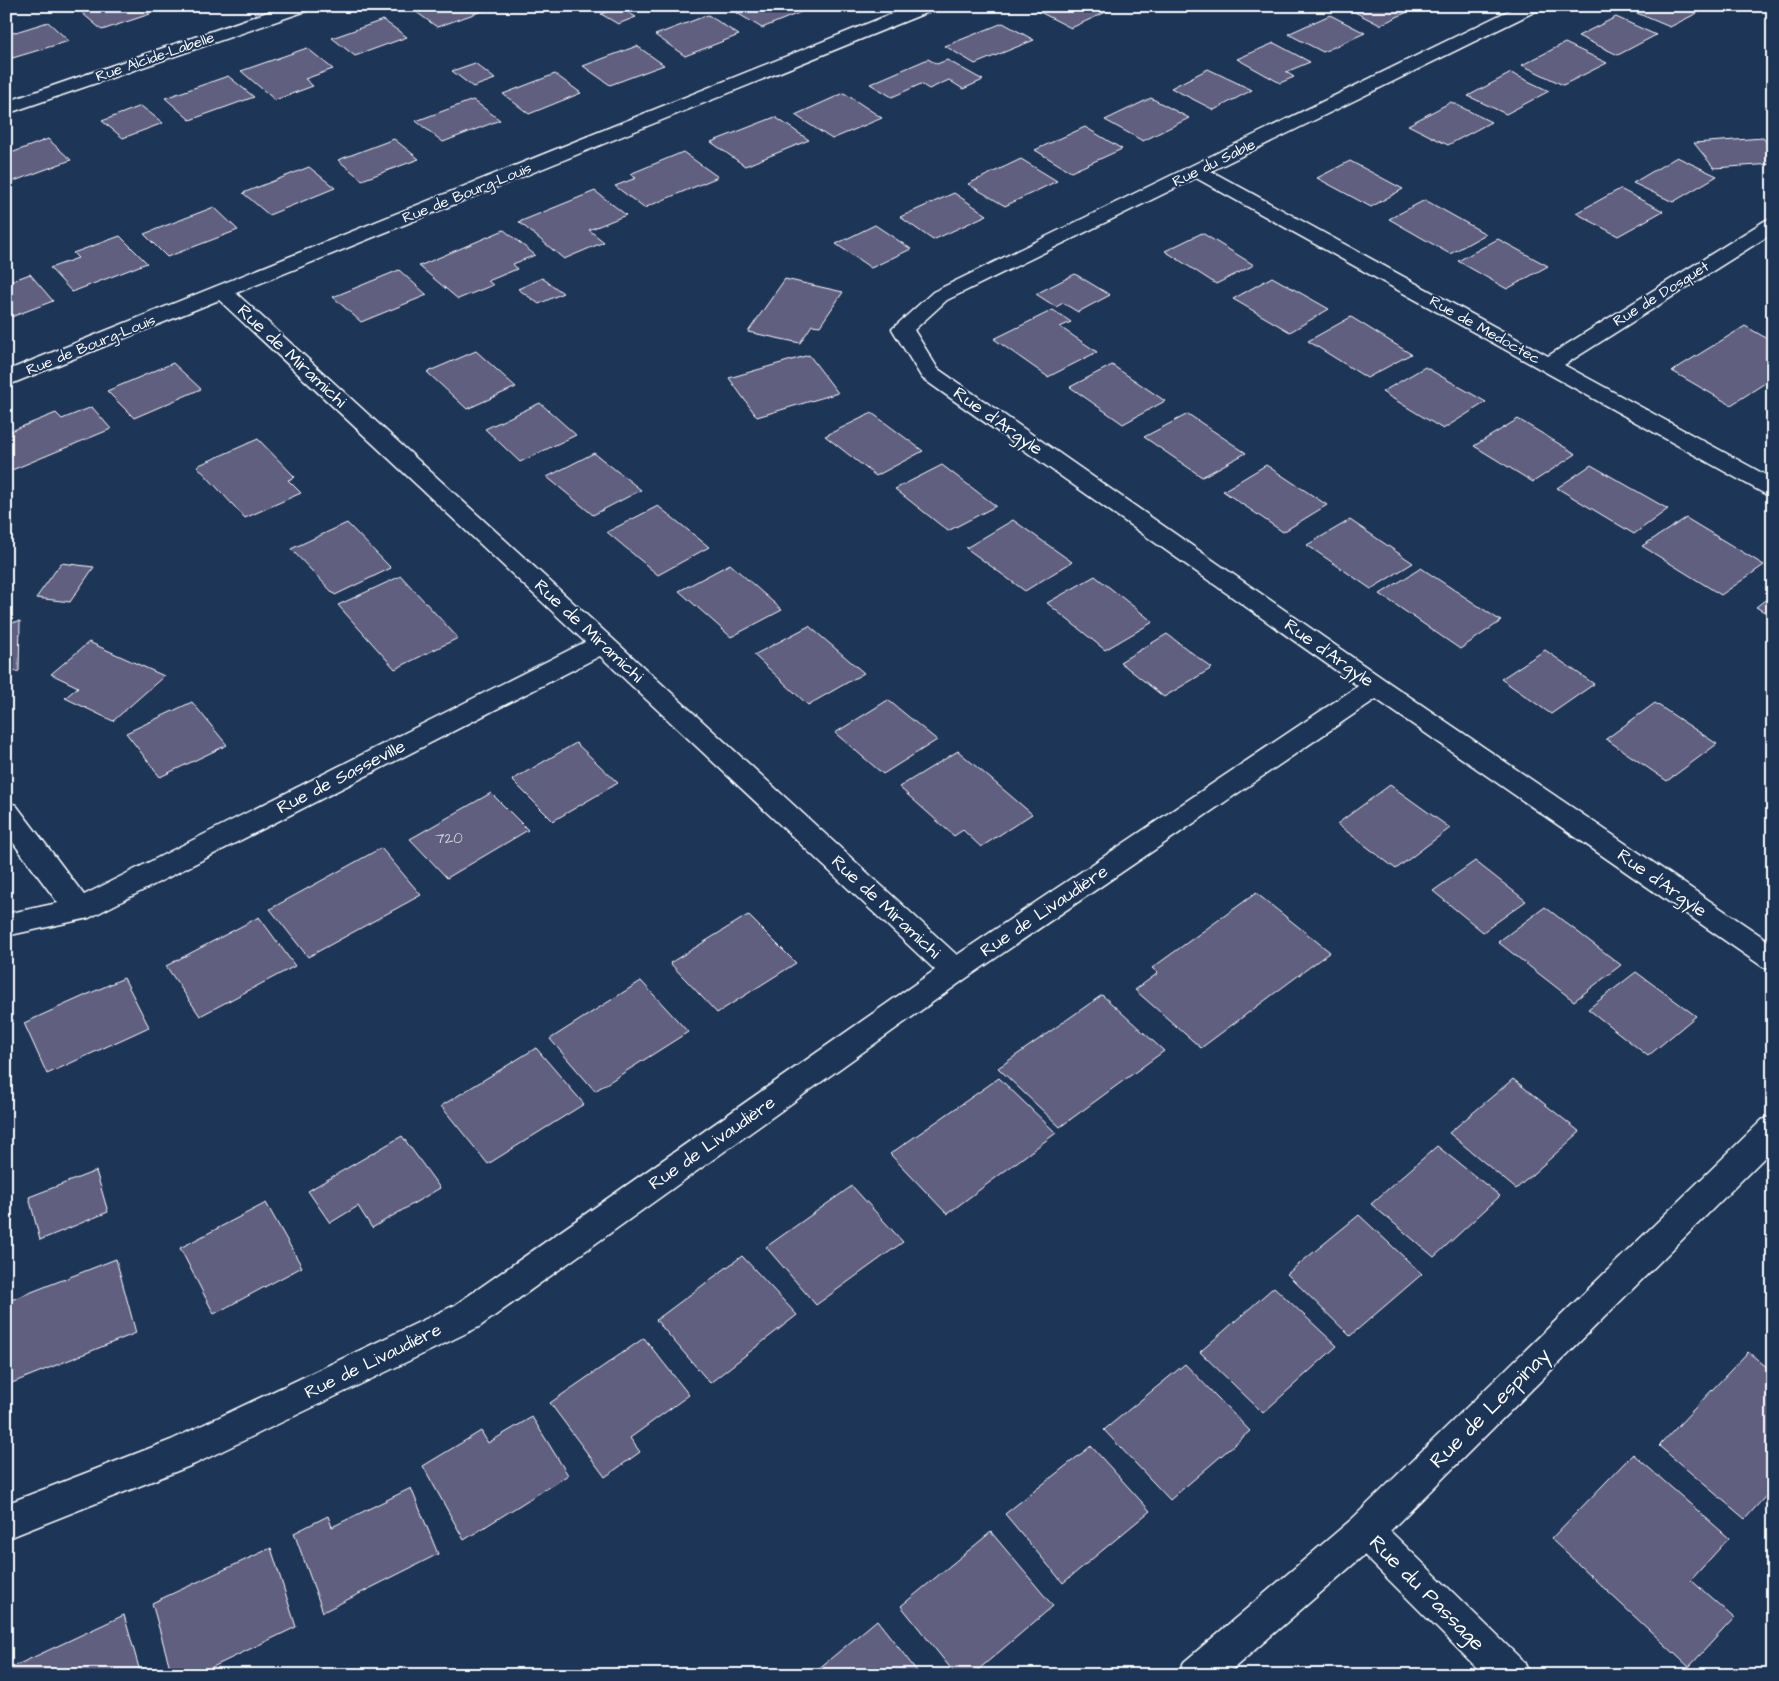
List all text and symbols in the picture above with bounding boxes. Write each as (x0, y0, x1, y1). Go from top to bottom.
street label: Rue Alcide-Labelle (93, 27, 217, 87)
street label: Rue du Sable (1169, 134, 1259, 192)
street label: Rue de Bourg-Louis (399, 157, 536, 229)
street label: Rue de Dosquet (1609, 256, 1713, 332)
street label: Rue de Medoctec (1426, 291, 1545, 370)
street label: Rue de Miramichi (232, 299, 352, 414)
street label: Rue de Bourg-Louis (23, 309, 160, 381)
street label: Rue d'Argyle (948, 381, 1048, 462)
street label: Rue de Miramichi (529, 574, 649, 689)
street label: Rue d'Argyle (1279, 613, 1379, 694)
street label: Rue de Sasseville (272, 734, 410, 820)
house number: 720 (435, 828, 463, 849)
street label: Rue d'Argyle (1612, 843, 1712, 924)
street label: Rue de Miramichi (826, 850, 946, 965)
street label: Rue de Livaudière (975, 859, 1113, 963)
street label: Rue de Livaudière (644, 1090, 781, 1196)
street label: Rue de Livaudière (300, 1317, 446, 1405)
street label: Rue de Lespinay (1423, 1341, 1559, 1476)
street label: Rue du Passage (1361, 1529, 1491, 1659)

